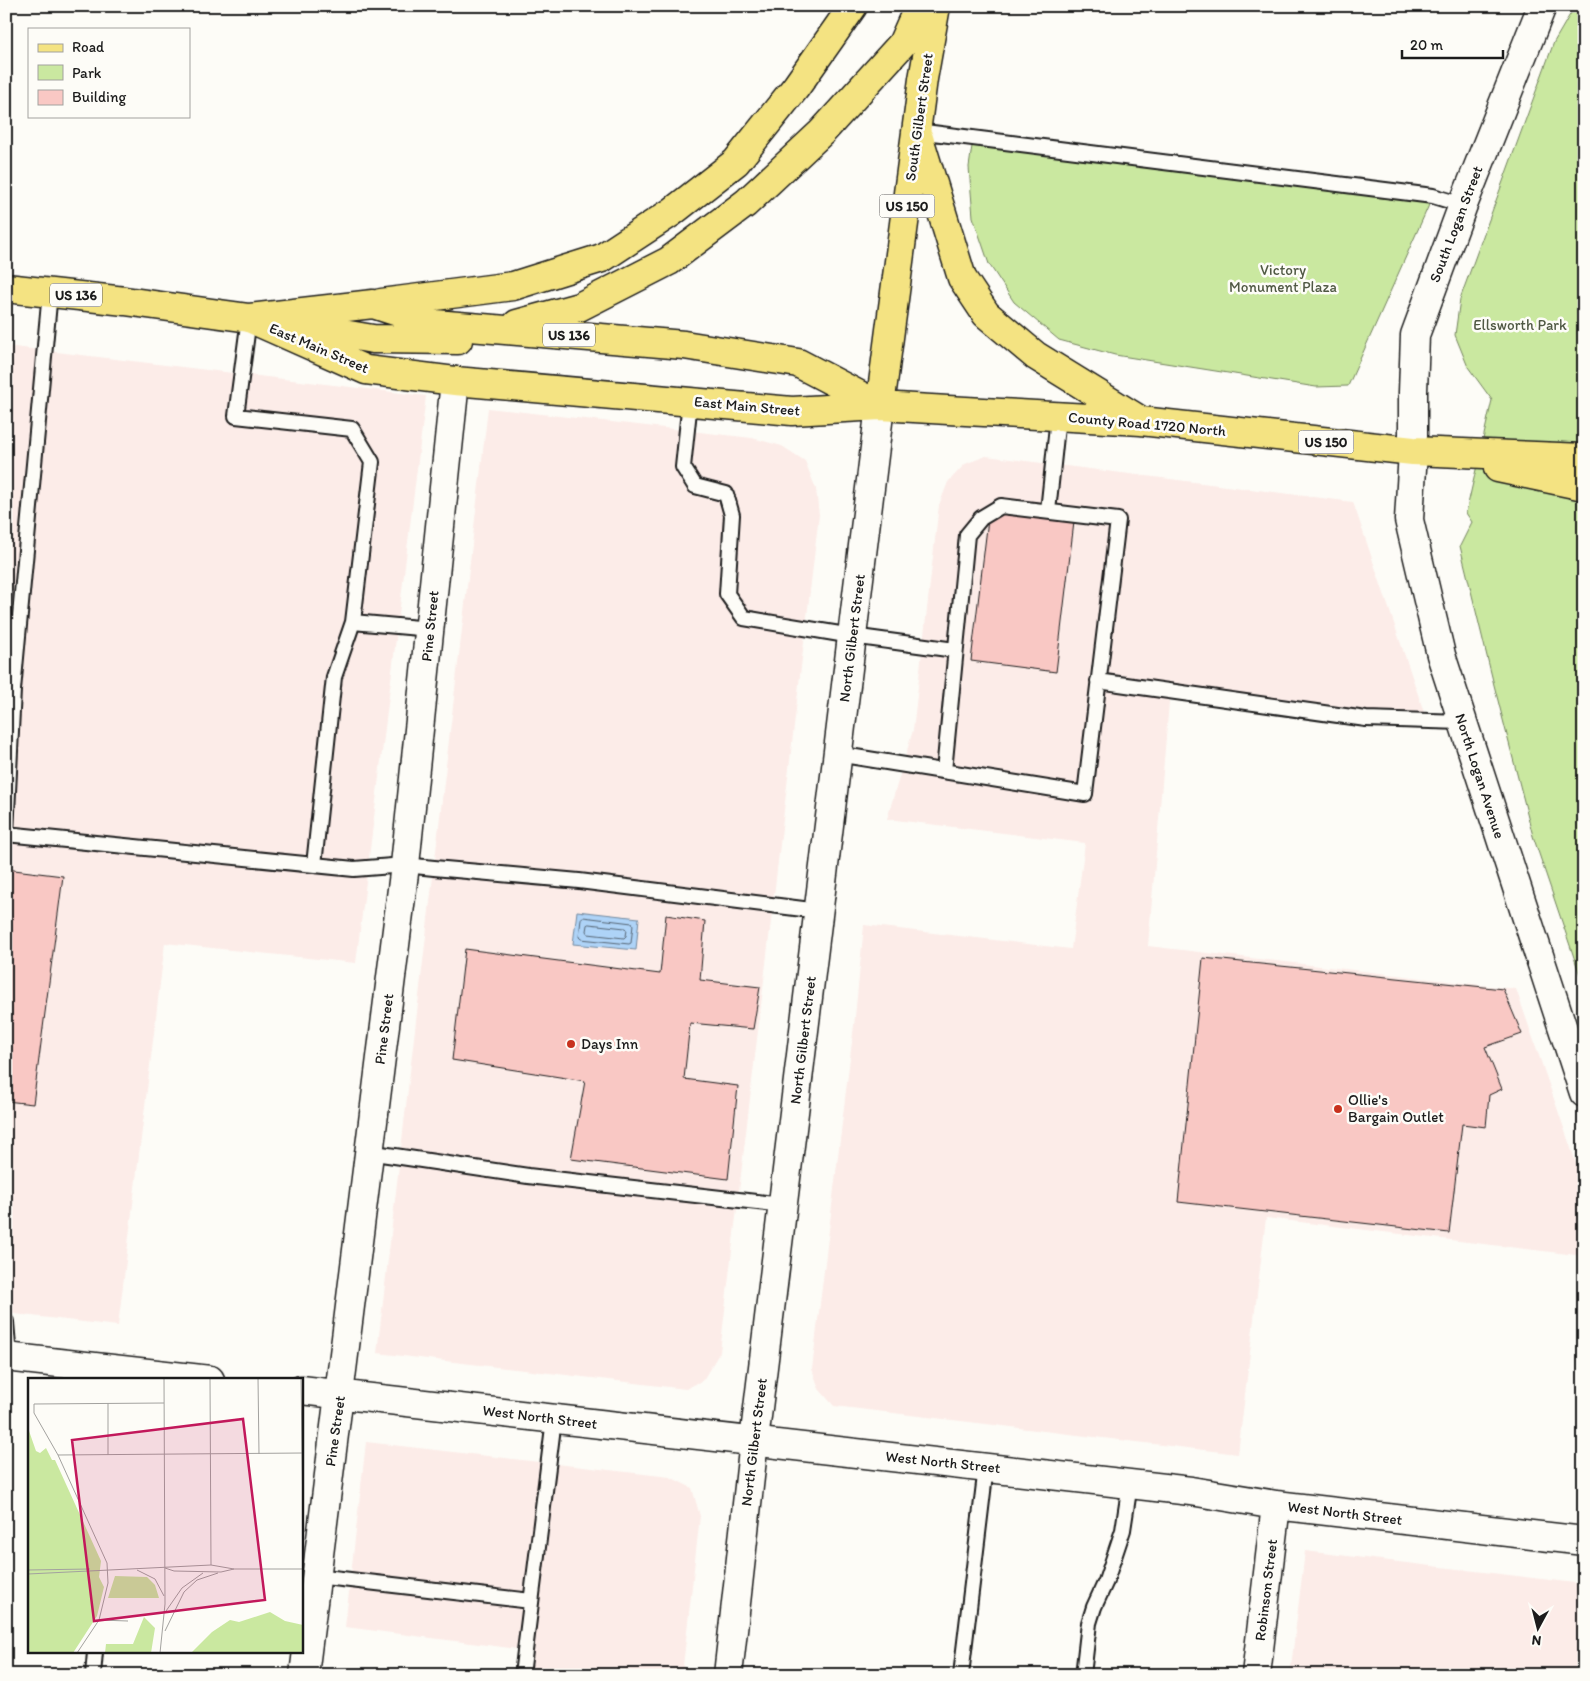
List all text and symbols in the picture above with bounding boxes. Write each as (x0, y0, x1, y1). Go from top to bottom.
legend (28, 28, 190, 118)
scale bar (1402, 28, 1504, 60)
text: 20 m (1410, 36, 1444, 54)
text: Road (72, 38, 105, 56)
street label: South Gilbert Street (901, 52, 937, 182)
text: Park (72, 64, 102, 82)
text: Building (72, 88, 126, 106)
street label: South Logan Street (1425, 163, 1487, 285)
road number: US 150 (880, 195, 934, 218)
park label: Victory Monument Plaza (1229, 261, 1338, 296)
road number: US 136 (50, 284, 102, 306)
park label: Ellsworth Park (1473, 316, 1567, 334)
street label: East Main Street (267, 319, 372, 377)
road number: US 136 (543, 324, 595, 346)
street label: East Main Street (693, 392, 801, 420)
street label: County Road 1720 North (1067, 408, 1227, 440)
road number: US 150 (1298, 431, 1354, 454)
street label: North Gilbert Street (835, 572, 869, 703)
street label: Pine Street (417, 589, 443, 662)
street label: North Logan Avenue (1451, 711, 1509, 841)
street label: North Gilbert Street (786, 974, 820, 1105)
street label: Pine Street (371, 992, 397, 1066)
place label: Days Inn (581, 1035, 639, 1053)
marker: Days Inn (565, 1038, 577, 1050)
place label: Ollie's Bargain Outlet (1348, 1091, 1444, 1126)
marker: Ollie's Bargain Outlet (1332, 1103, 1344, 1115)
street label: North Gilbert Street (737, 1376, 771, 1507)
inset map (28, 1378, 302, 1654)
street label: Pine Street (321, 1394, 349, 1468)
street label: West North Street (482, 1401, 599, 1433)
street label: West North Street (885, 1447, 1002, 1477)
street label: West North Street (1287, 1497, 1404, 1529)
street label: Robinson Street (1251, 1538, 1281, 1642)
north arrow (1512, 1604, 1562, 1654)
text: N (1531, 1631, 1542, 1649)

